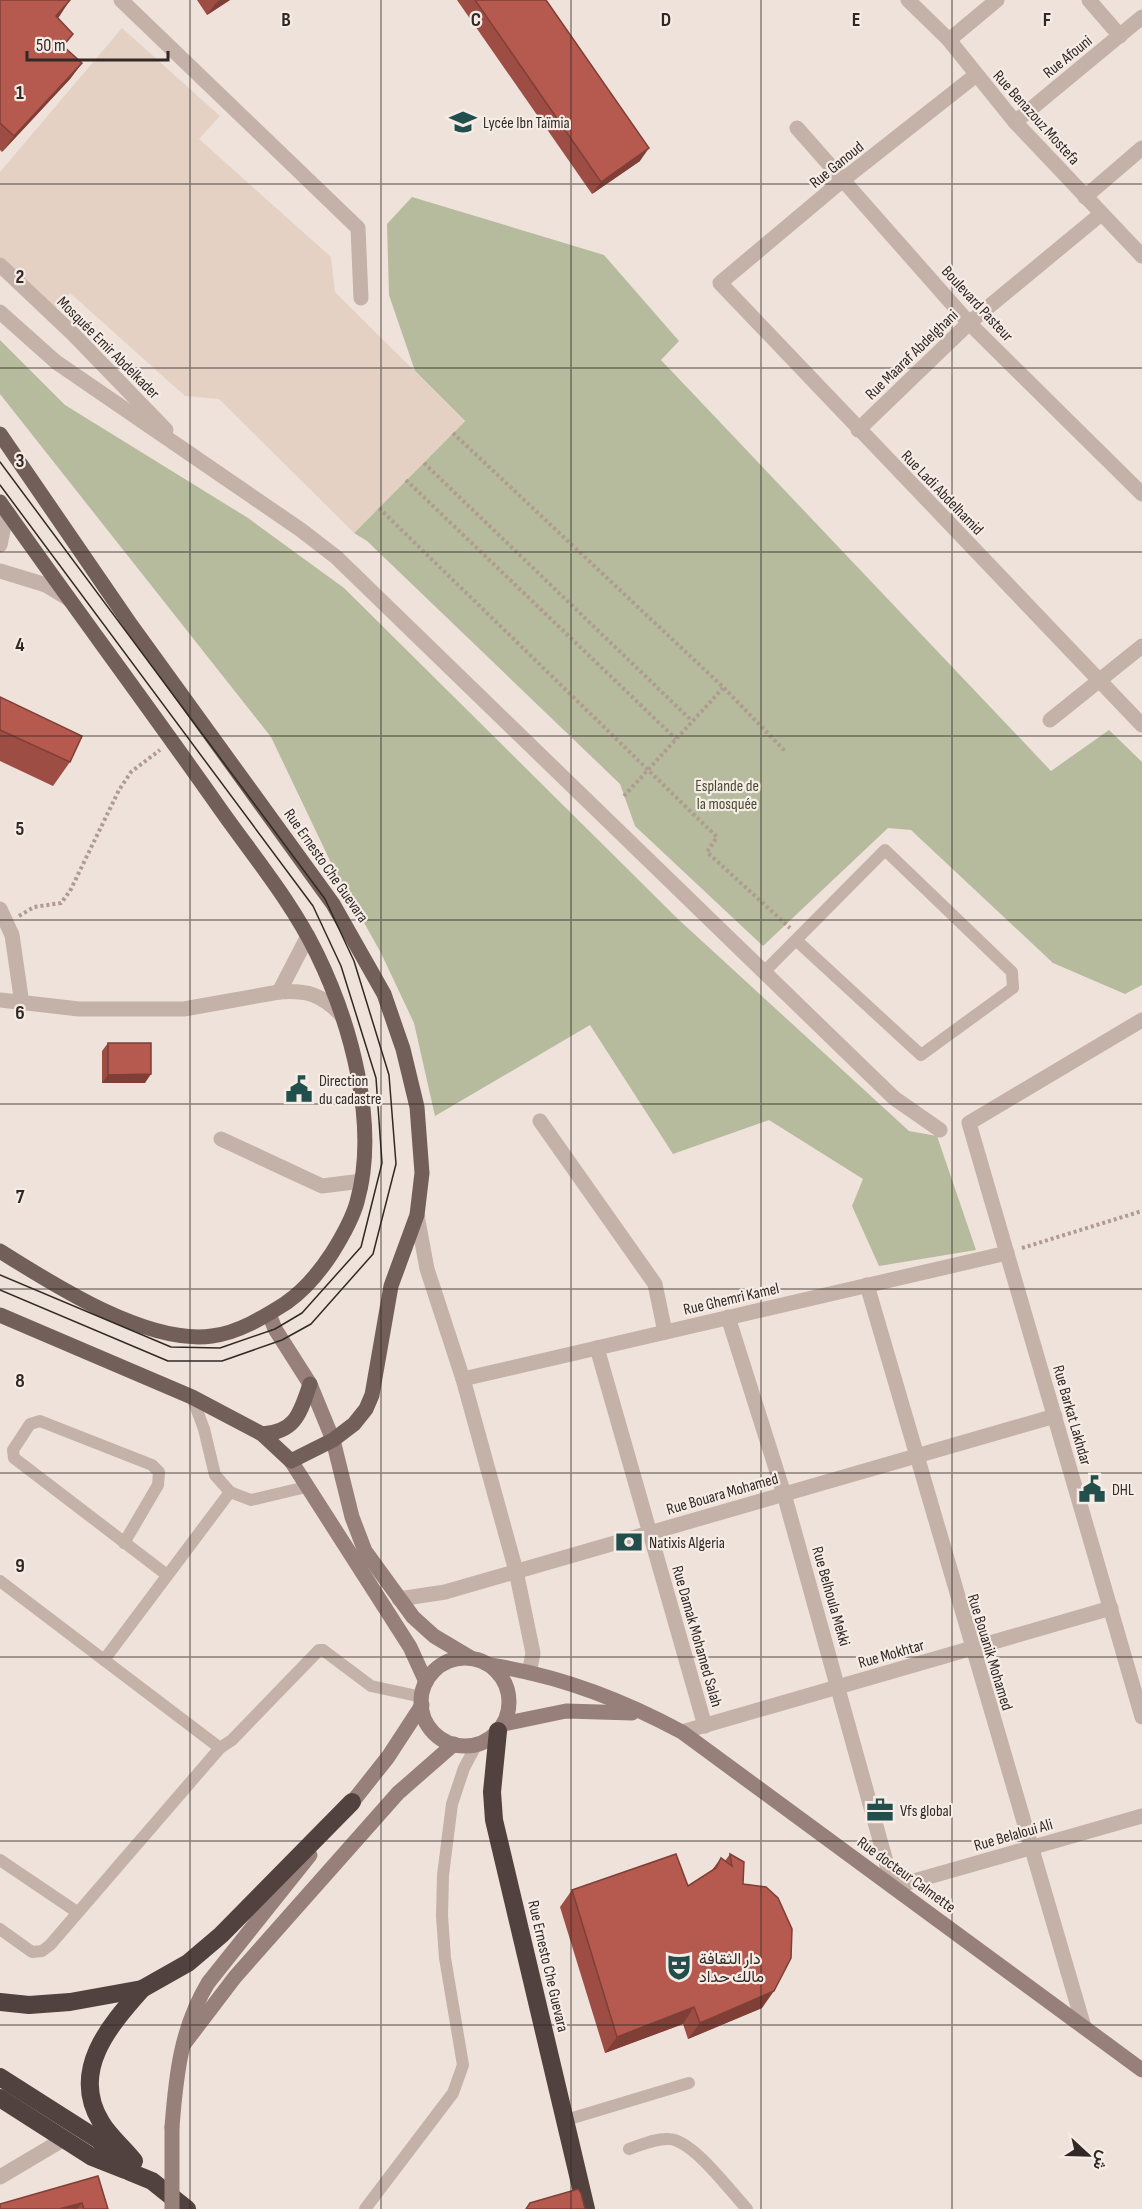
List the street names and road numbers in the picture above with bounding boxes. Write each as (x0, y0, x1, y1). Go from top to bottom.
street label: Rue Afouni (1040, 32, 1096, 83)
street label: Rue Benazouz Mostefa (989, 67, 1083, 169)
street label: Rue Ganoud (806, 138, 868, 193)
street label: Boulevard Pasteur (937, 262, 1017, 346)
street label: Mosquée Emir Abdelkader (53, 293, 164, 404)
street label: Rue Maaraf Abdelghani (862, 306, 962, 404)
street label: Rue Ladi Abdelhamid (897, 447, 987, 539)
street label: Rue Ernesto Che Guevara (279, 805, 372, 926)
street label: Rue Ghemri Kamel (682, 1279, 781, 1320)
street label: Rue Barkat Lakhdar (1048, 1363, 1095, 1468)
street label: Rue Bouara Mohamed (664, 1469, 780, 1519)
street label: Rue Belhoula Mekki (807, 1544, 854, 1648)
street label: Rue Damak Mohamed Salah (667, 1564, 726, 1709)
street label: Rue Bouanik Mohamed (963, 1592, 1016, 1713)
street label: Rue Mokhtar (856, 1636, 927, 1673)
street label: Rue Belaloui Ali (972, 1815, 1055, 1856)
street label: Rue docteur Calmette (853, 1833, 959, 1917)
street label: Rue Ernesto Che Guevara (523, 1899, 572, 2034)

